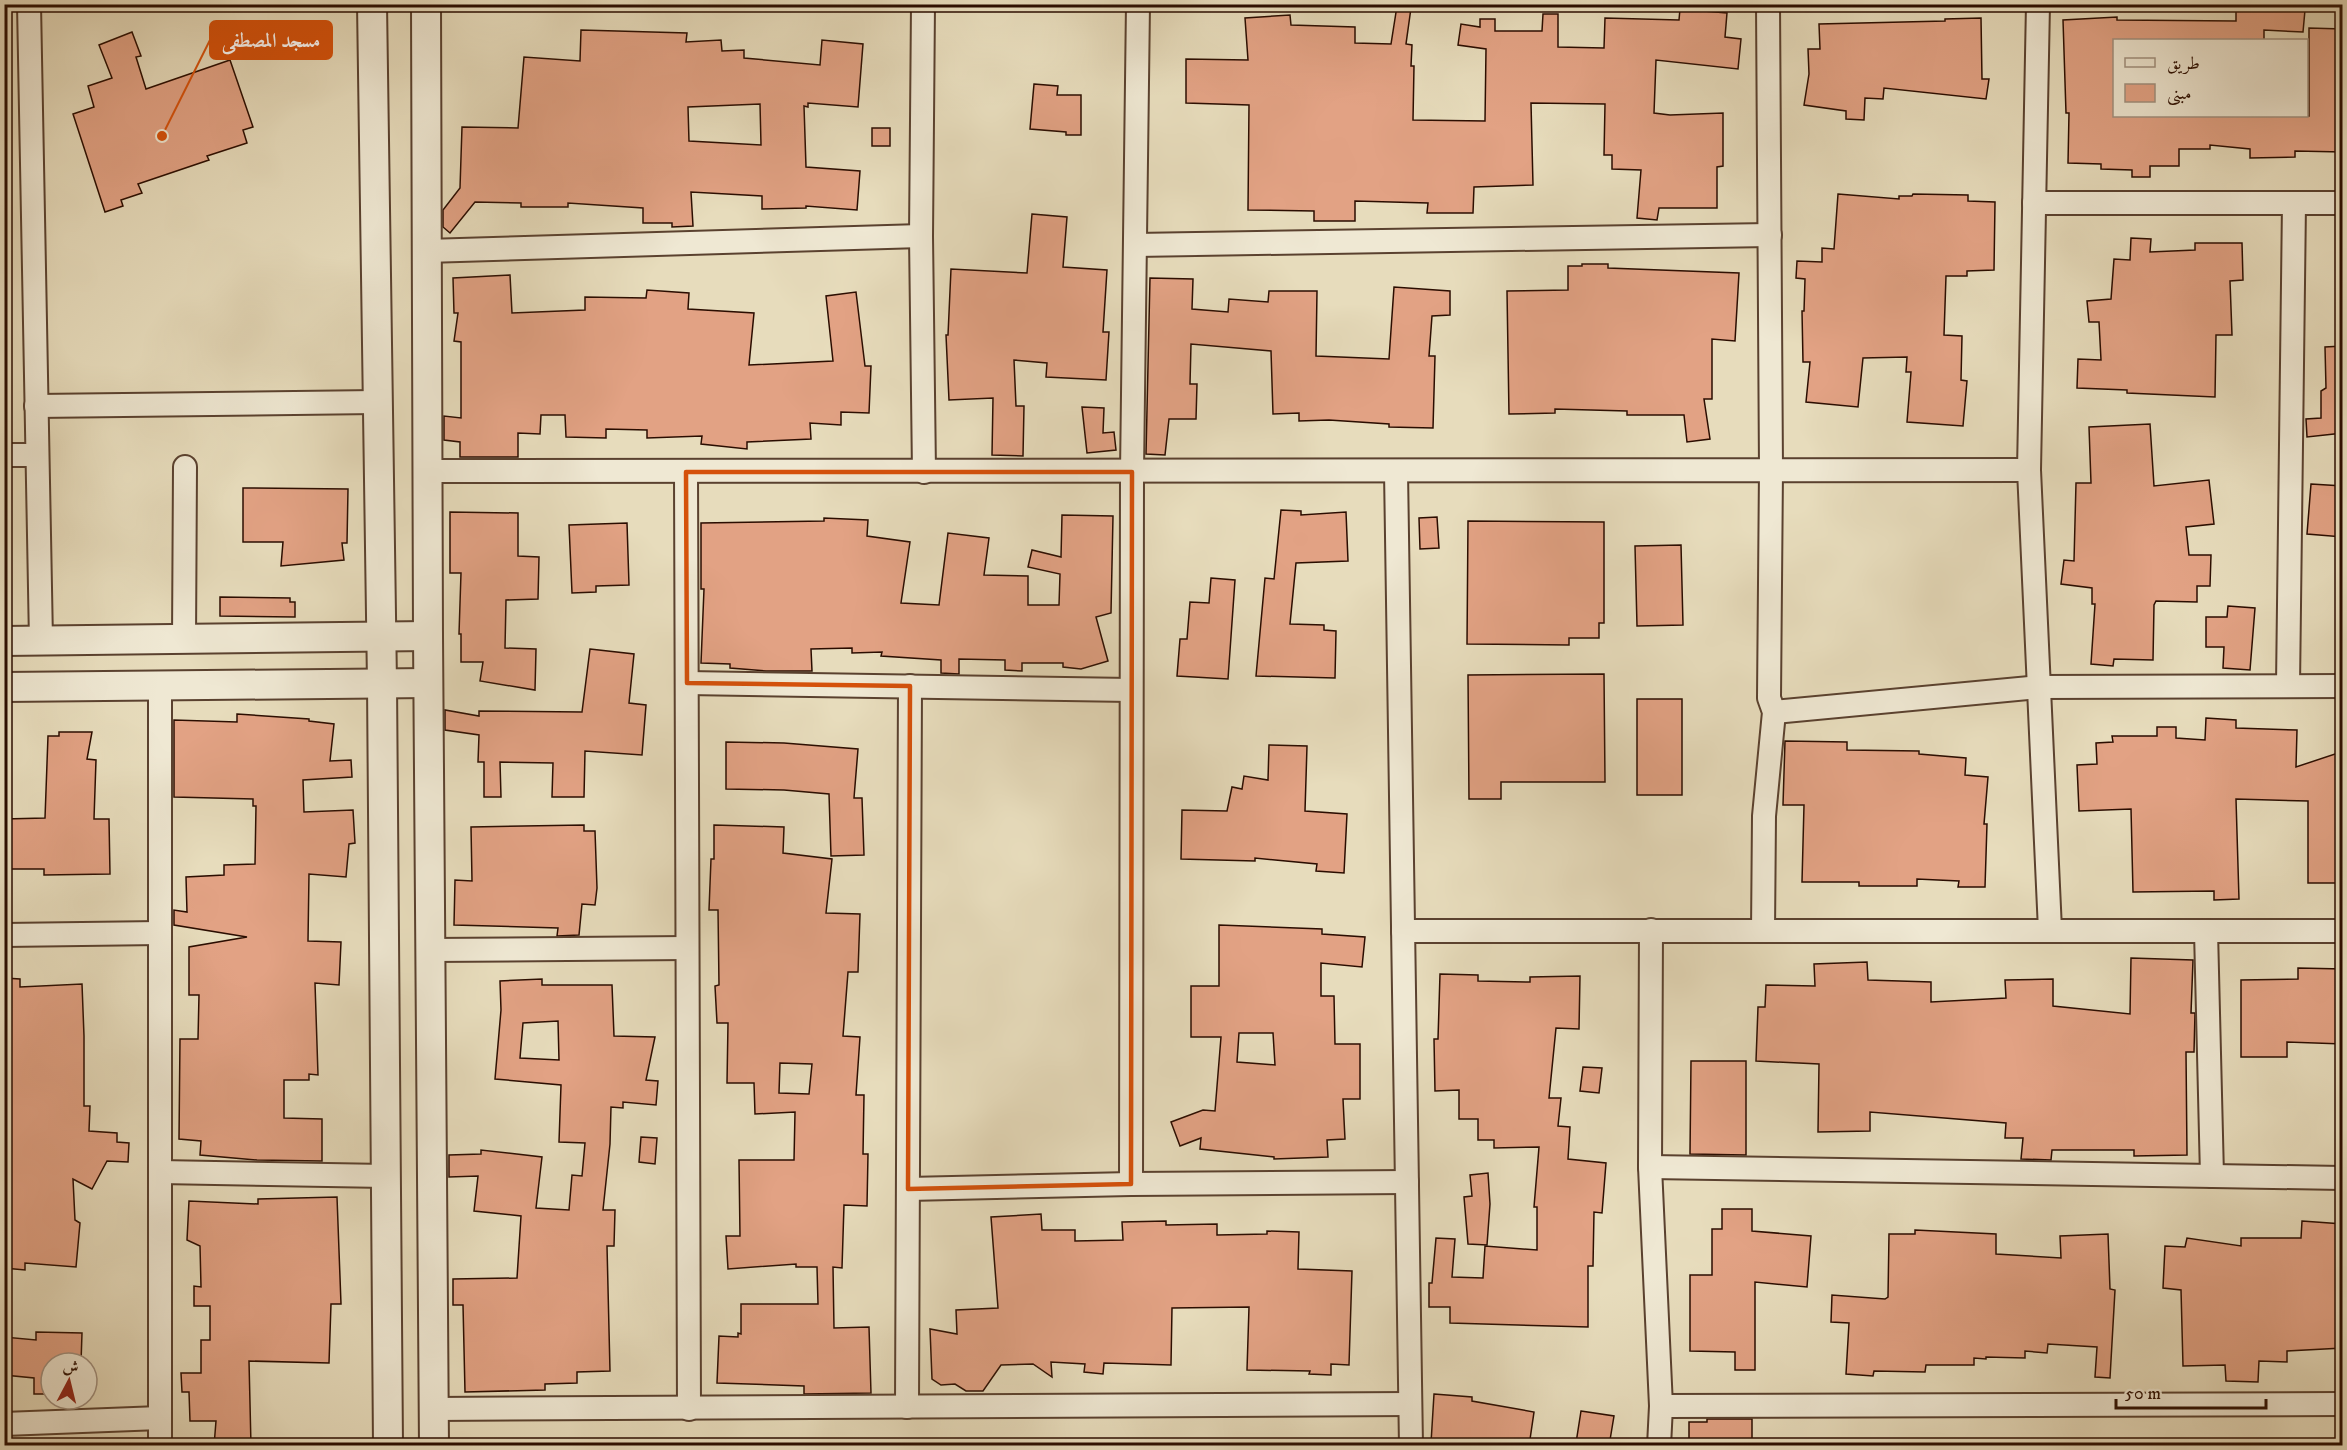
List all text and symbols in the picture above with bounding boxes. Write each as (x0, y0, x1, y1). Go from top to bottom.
callout: مسجد المصطفى (210, 21, 332, 59)
text: مسجد المصطفى (221, 29, 320, 55)
legend (2113, 39, 2308, 117)
text: طريق (2167, 53, 2200, 75)
text: مبنى (2167, 83, 2192, 106)
north arrow (39, 1351, 99, 1411)
text: ش (62, 1356, 80, 1378)
scale bar (2116, 1372, 2266, 1410)
text: 50 m (2125, 1383, 2161, 1405)

